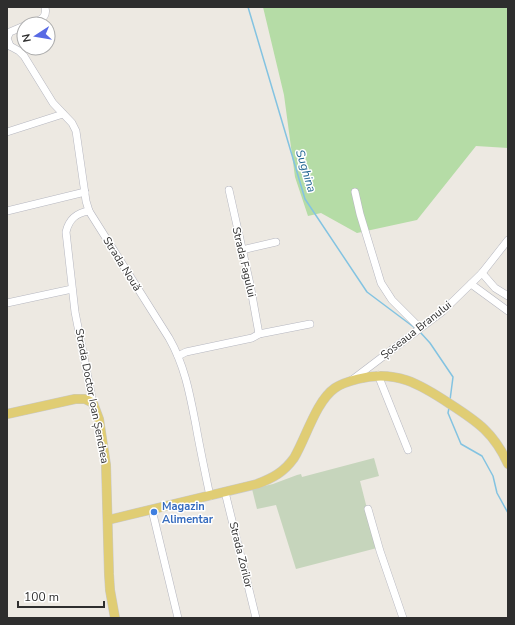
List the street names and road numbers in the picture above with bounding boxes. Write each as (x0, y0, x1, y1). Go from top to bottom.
street label: Strada Fagului (229, 225, 259, 299)
street label: Strada Nouă (99, 234, 145, 294)
street label: Șoseaua Branului (377, 298, 455, 362)
street label: Strada Doctor Ioan Șenchea (72, 327, 112, 465)
street label: Strada Zorilor (226, 520, 256, 590)

